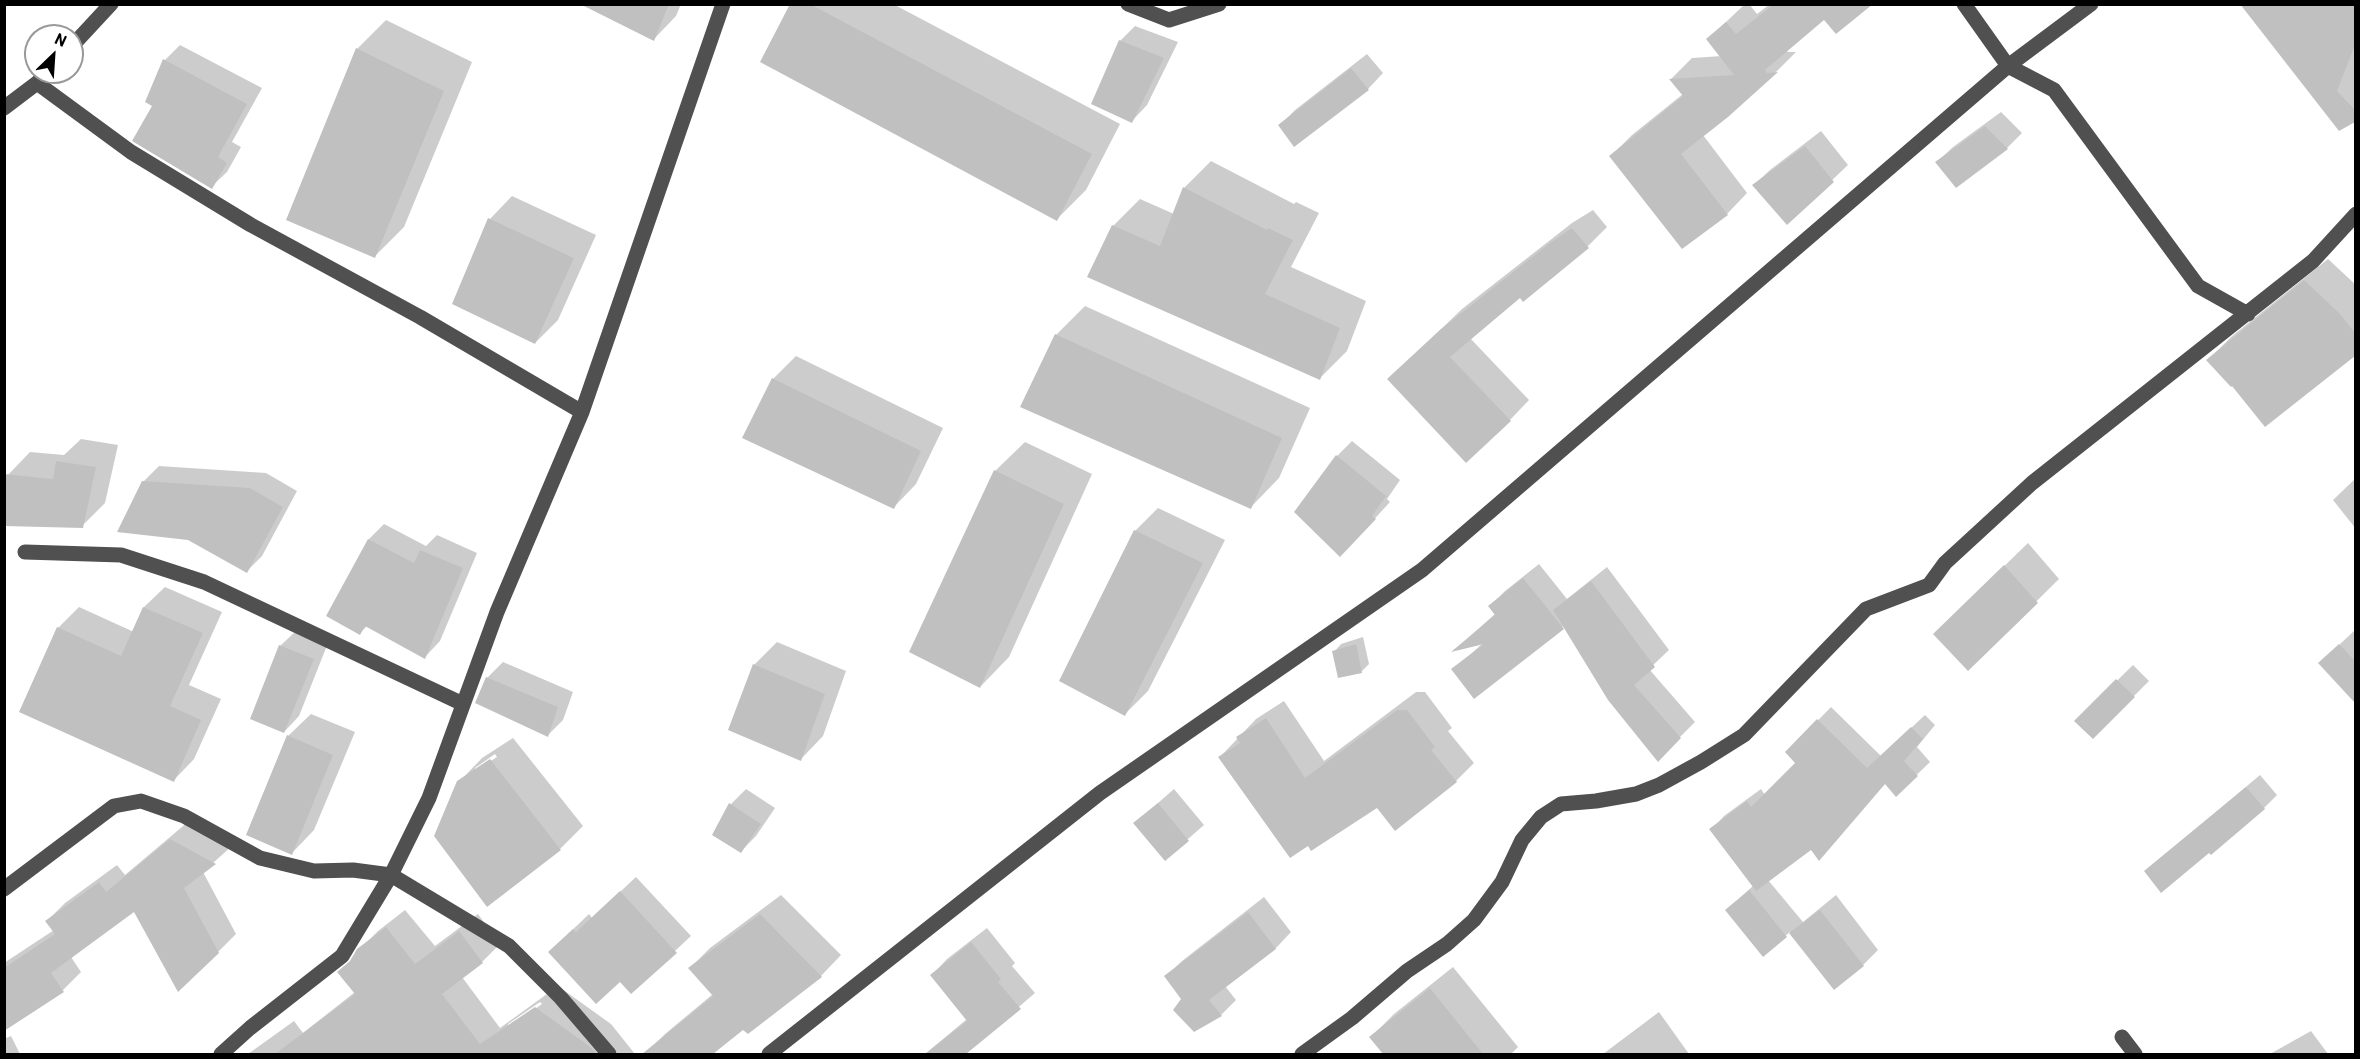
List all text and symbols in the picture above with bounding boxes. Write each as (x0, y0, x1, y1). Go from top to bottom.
north arrow (24, 24, 84, 84)
text: N (52, 28, 70, 50)

